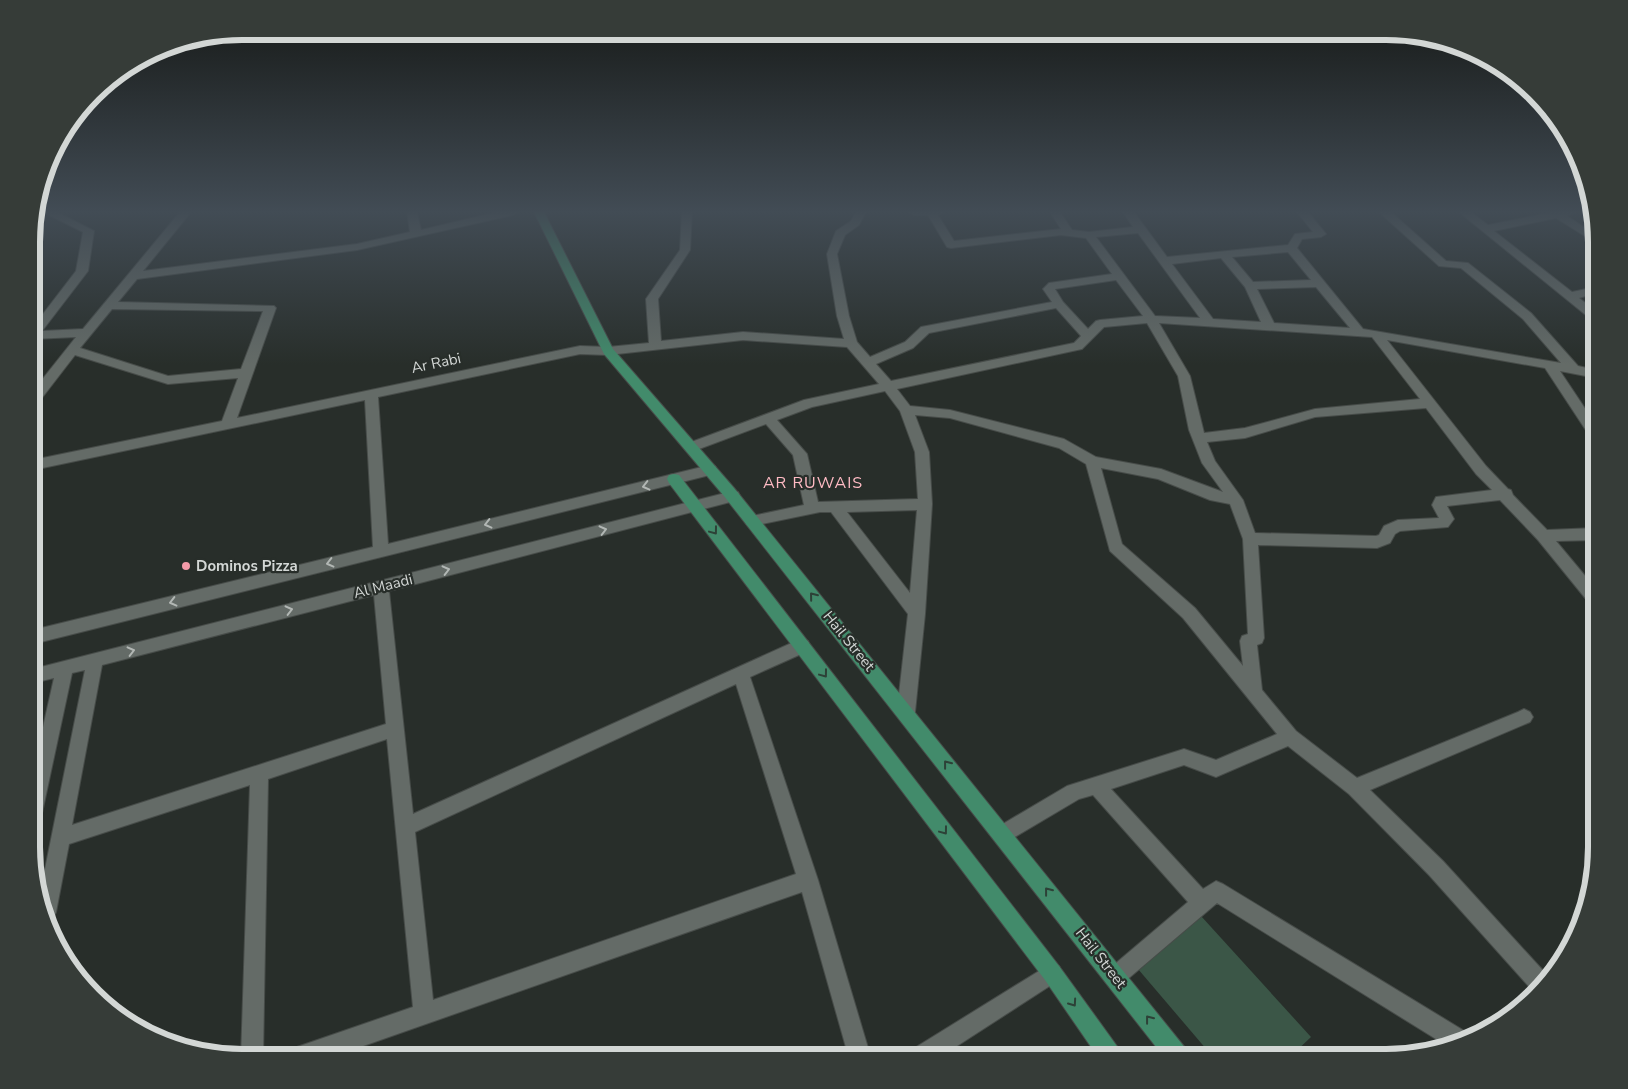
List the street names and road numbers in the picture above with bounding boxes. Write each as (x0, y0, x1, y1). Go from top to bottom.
street label: Ar Rabi (409, 348, 463, 378)
street label: Al Maadi (351, 569, 415, 603)
street label: Hail Street (819, 607, 880, 676)
street label: Hail Street (1071, 923, 1132, 993)

